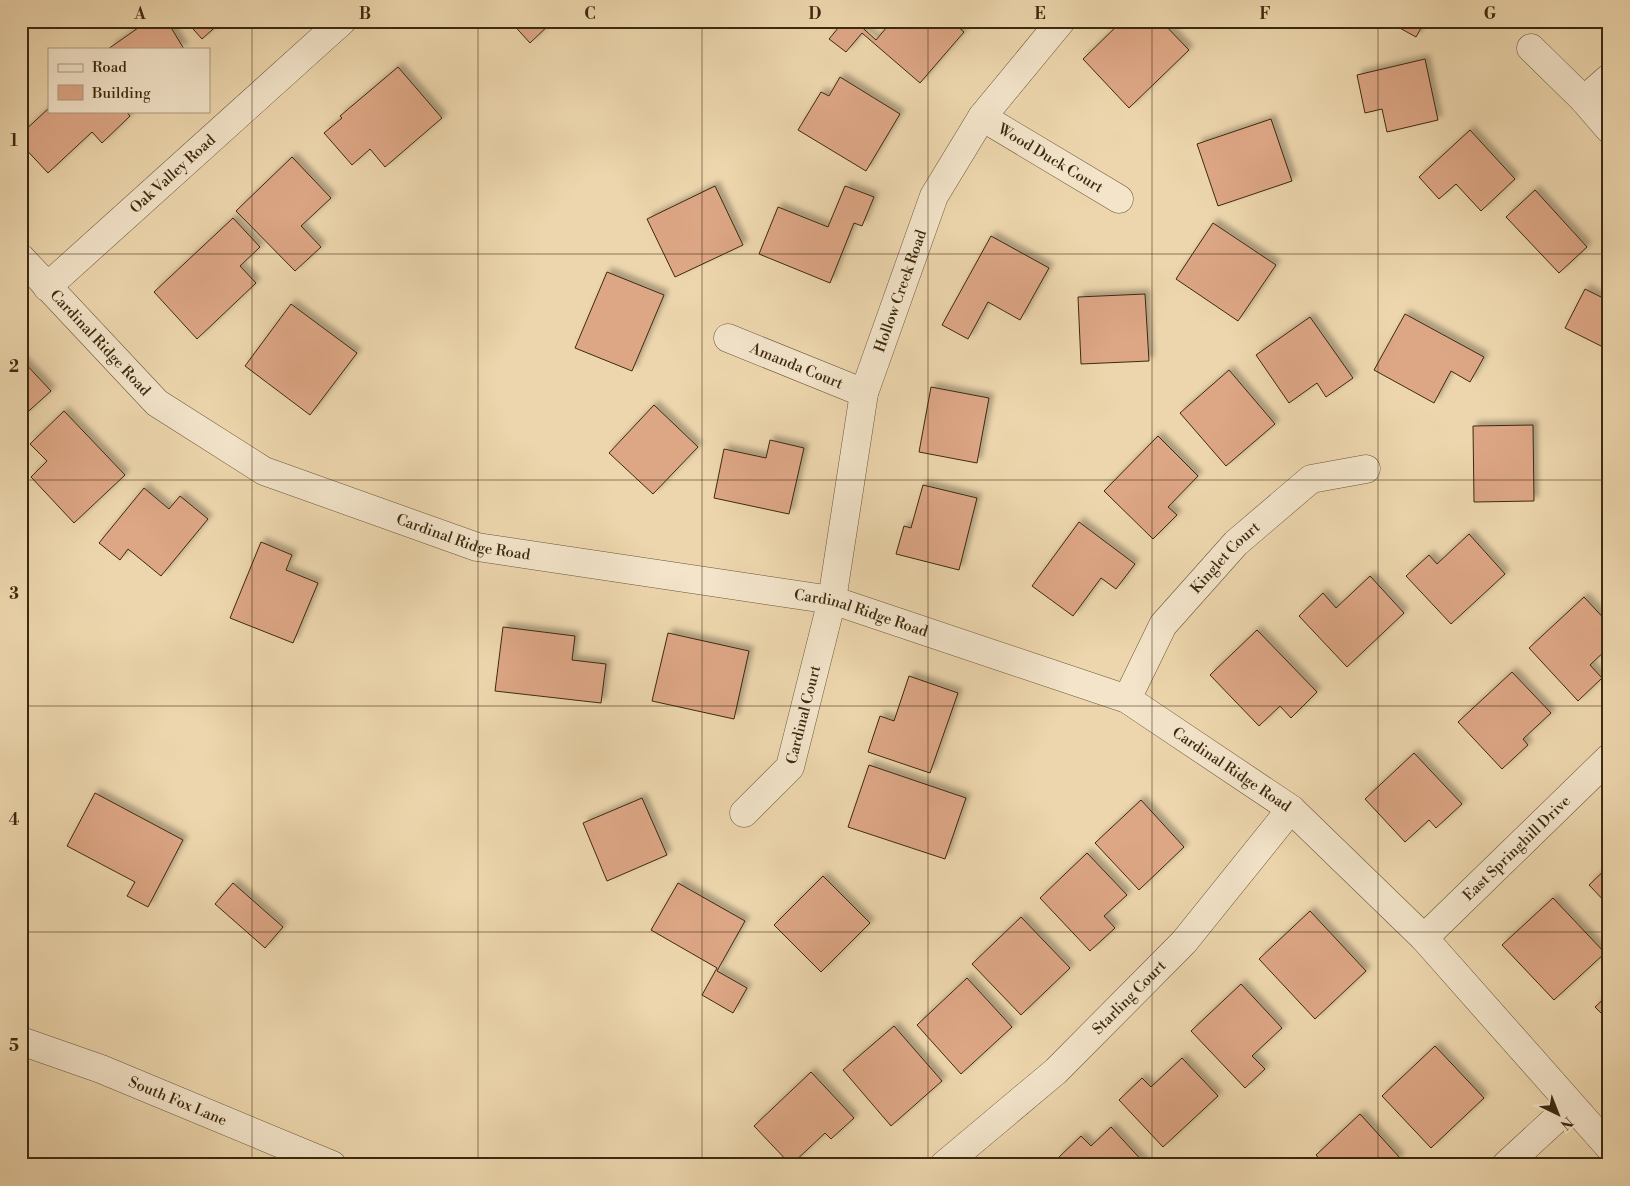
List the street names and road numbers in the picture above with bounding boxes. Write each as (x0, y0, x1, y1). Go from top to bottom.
street label: Wood Duck Court (993, 119, 1107, 198)
street label: Oak Valley Road (126, 130, 220, 218)
street label: Hollow Creek Road (870, 227, 931, 355)
street label: Cardinal Ridge Road (46, 286, 155, 400)
street label: Amanda Court (746, 339, 846, 394)
street label: Cardinal Ridge Road (393, 510, 532, 565)
street label: Kinglet Court (1186, 517, 1264, 598)
street label: Cardinal Ridge Road (793, 585, 931, 642)
street label: Cardinal Court (782, 663, 825, 766)
street label: Cardinal Ridge Road (1169, 723, 1295, 817)
street label: East Springhill Drive (1459, 792, 1575, 905)
street label: Starling Court (1089, 956, 1171, 1039)
street label: South Fox Lane (126, 1073, 230, 1130)

